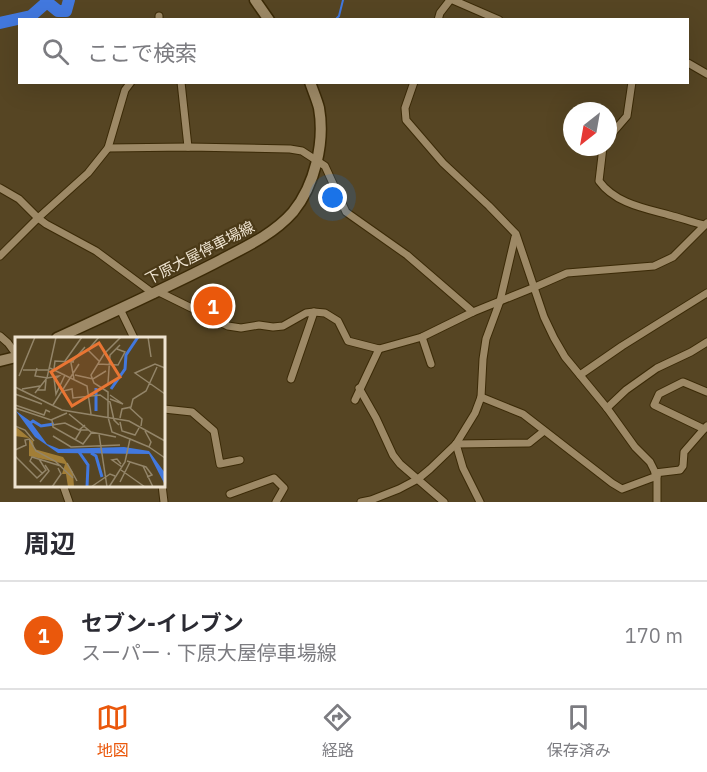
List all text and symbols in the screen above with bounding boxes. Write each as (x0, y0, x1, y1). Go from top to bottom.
search box (18, 18, 689, 84)
icon: search (39, 35, 72, 68)
text: ここで検索 (87, 38, 197, 67)
north arrow (563, 102, 617, 156)
your location (318, 183, 347, 212)
street label: 下原大屋停車場線 (142, 217, 258, 288)
pin: 1 (194, 284, 232, 328)
inset map (15, 337, 165, 487)
text: 周辺 (24, 526, 76, 560)
text: セブン-イレブン (81, 608, 244, 637)
text: 1 (38, 622, 50, 649)
text: 170 m (625, 622, 683, 649)
text: スーパー · 下原大屋停車場線 (81, 639, 337, 666)
tab: 地図 (96, 701, 129, 761)
tab: 経路 (321, 701, 354, 761)
tab: 保存済み (547, 701, 611, 761)

